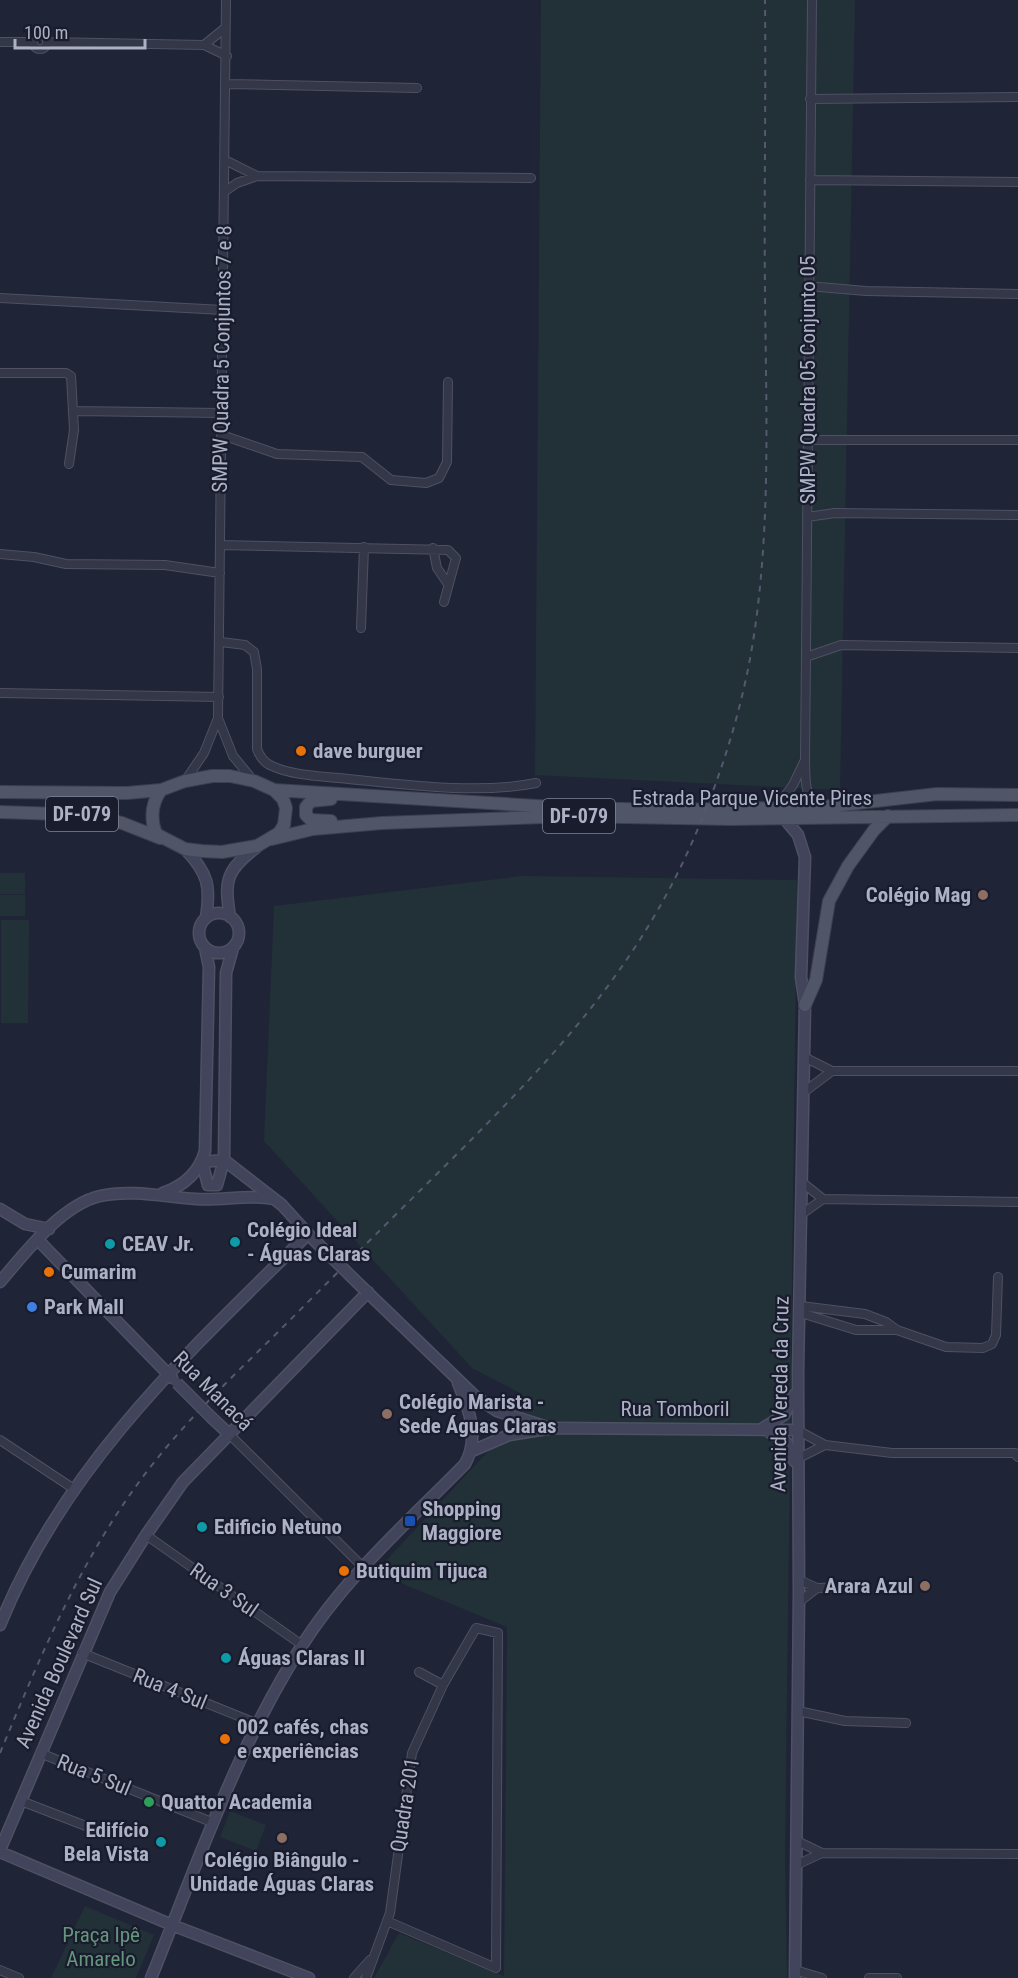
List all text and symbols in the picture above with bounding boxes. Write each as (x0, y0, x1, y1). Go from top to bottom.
scale bar (15, 12, 146, 50)
text: 100 m (24, 22, 68, 43)
street label: SMPW Quadra 5 Conjuntos 7 e 8 (208, 225, 236, 493)
street label: SMPW Quadra 05 Conjunto 05 (796, 256, 820, 504)
place label: dave burguer (313, 739, 423, 763)
marker: dave burguer (294, 744, 308, 758)
street label: Estrada Parque Vicente Pires (632, 786, 872, 810)
road number: DF-079 (46, 797, 118, 831)
road number: DF-079 (543, 799, 615, 833)
place label: Colégio Mag (866, 883, 971, 907)
marker: Colégio Mag (976, 888, 990, 902)
place label: Colégio Ideal - Águas Claras (247, 1218, 370, 1266)
place label: CEAV Jr. (122, 1232, 195, 1256)
marker: Colégio Ideal - Águas Claras (228, 1235, 242, 1249)
marker: CEAV Jr. (103, 1237, 117, 1251)
place label: Cumarim (61, 1260, 137, 1284)
marker: Cumarim (42, 1265, 56, 1279)
place label: Park Mall (44, 1295, 124, 1319)
street label: Avenida Vereda da Cruz (766, 1296, 794, 1492)
marker: Park Mall (25, 1300, 39, 1314)
street label: Rua Manacá (168, 1346, 258, 1436)
place label: Colégio Marista - Sede Águas Claras (399, 1390, 557, 1438)
street label: Rua Tomboril (621, 1397, 729, 1421)
marker: Colégio Marista - Sede Águas Claras (380, 1407, 394, 1421)
place label: Shopping Maggiore (422, 1497, 502, 1545)
marker: Shopping Maggiore (403, 1514, 417, 1528)
place label: Edificio Netuno (214, 1515, 342, 1539)
marker: Edificio Netuno (195, 1520, 209, 1534)
street label: Rua 3 Sul (185, 1558, 263, 1622)
place label: Butiquim Tijuca (356, 1559, 488, 1583)
marker: Butiquim Tijuca (337, 1564, 351, 1578)
street label: Avenida Boulevard Sul (11, 1574, 107, 1752)
place label: Arara Azul (825, 1574, 913, 1598)
marker: Arara Azul (918, 1579, 932, 1593)
place label: Águas Claras II (238, 1646, 365, 1670)
marker: Águas Claras II (219, 1651, 233, 1665)
street label: Rua 4 Sul (130, 1663, 210, 1715)
place label: 002 cafés, chas e experiências (237, 1715, 369, 1763)
marker: 002 cafés, chas e experiências (218, 1732, 232, 1746)
street label: Rua 5 Sul (54, 1749, 134, 1801)
street label: Quadra 201 (386, 1756, 424, 1854)
place label: Quattor Academia (161, 1790, 312, 1814)
marker: Quattor Academia (142, 1795, 156, 1809)
place label: Edifício Bela Vista (64, 1818, 149, 1866)
marker: Colégio Biângulo - Unidade Águas Claras (275, 1831, 289, 1845)
marker: Edifício Bela Vista (154, 1835, 168, 1849)
place label: Colégio Biângulo - Unidade Águas Claras (190, 1848, 374, 1896)
park label: Praça Ipê Amarelo (62, 1923, 140, 1971)

